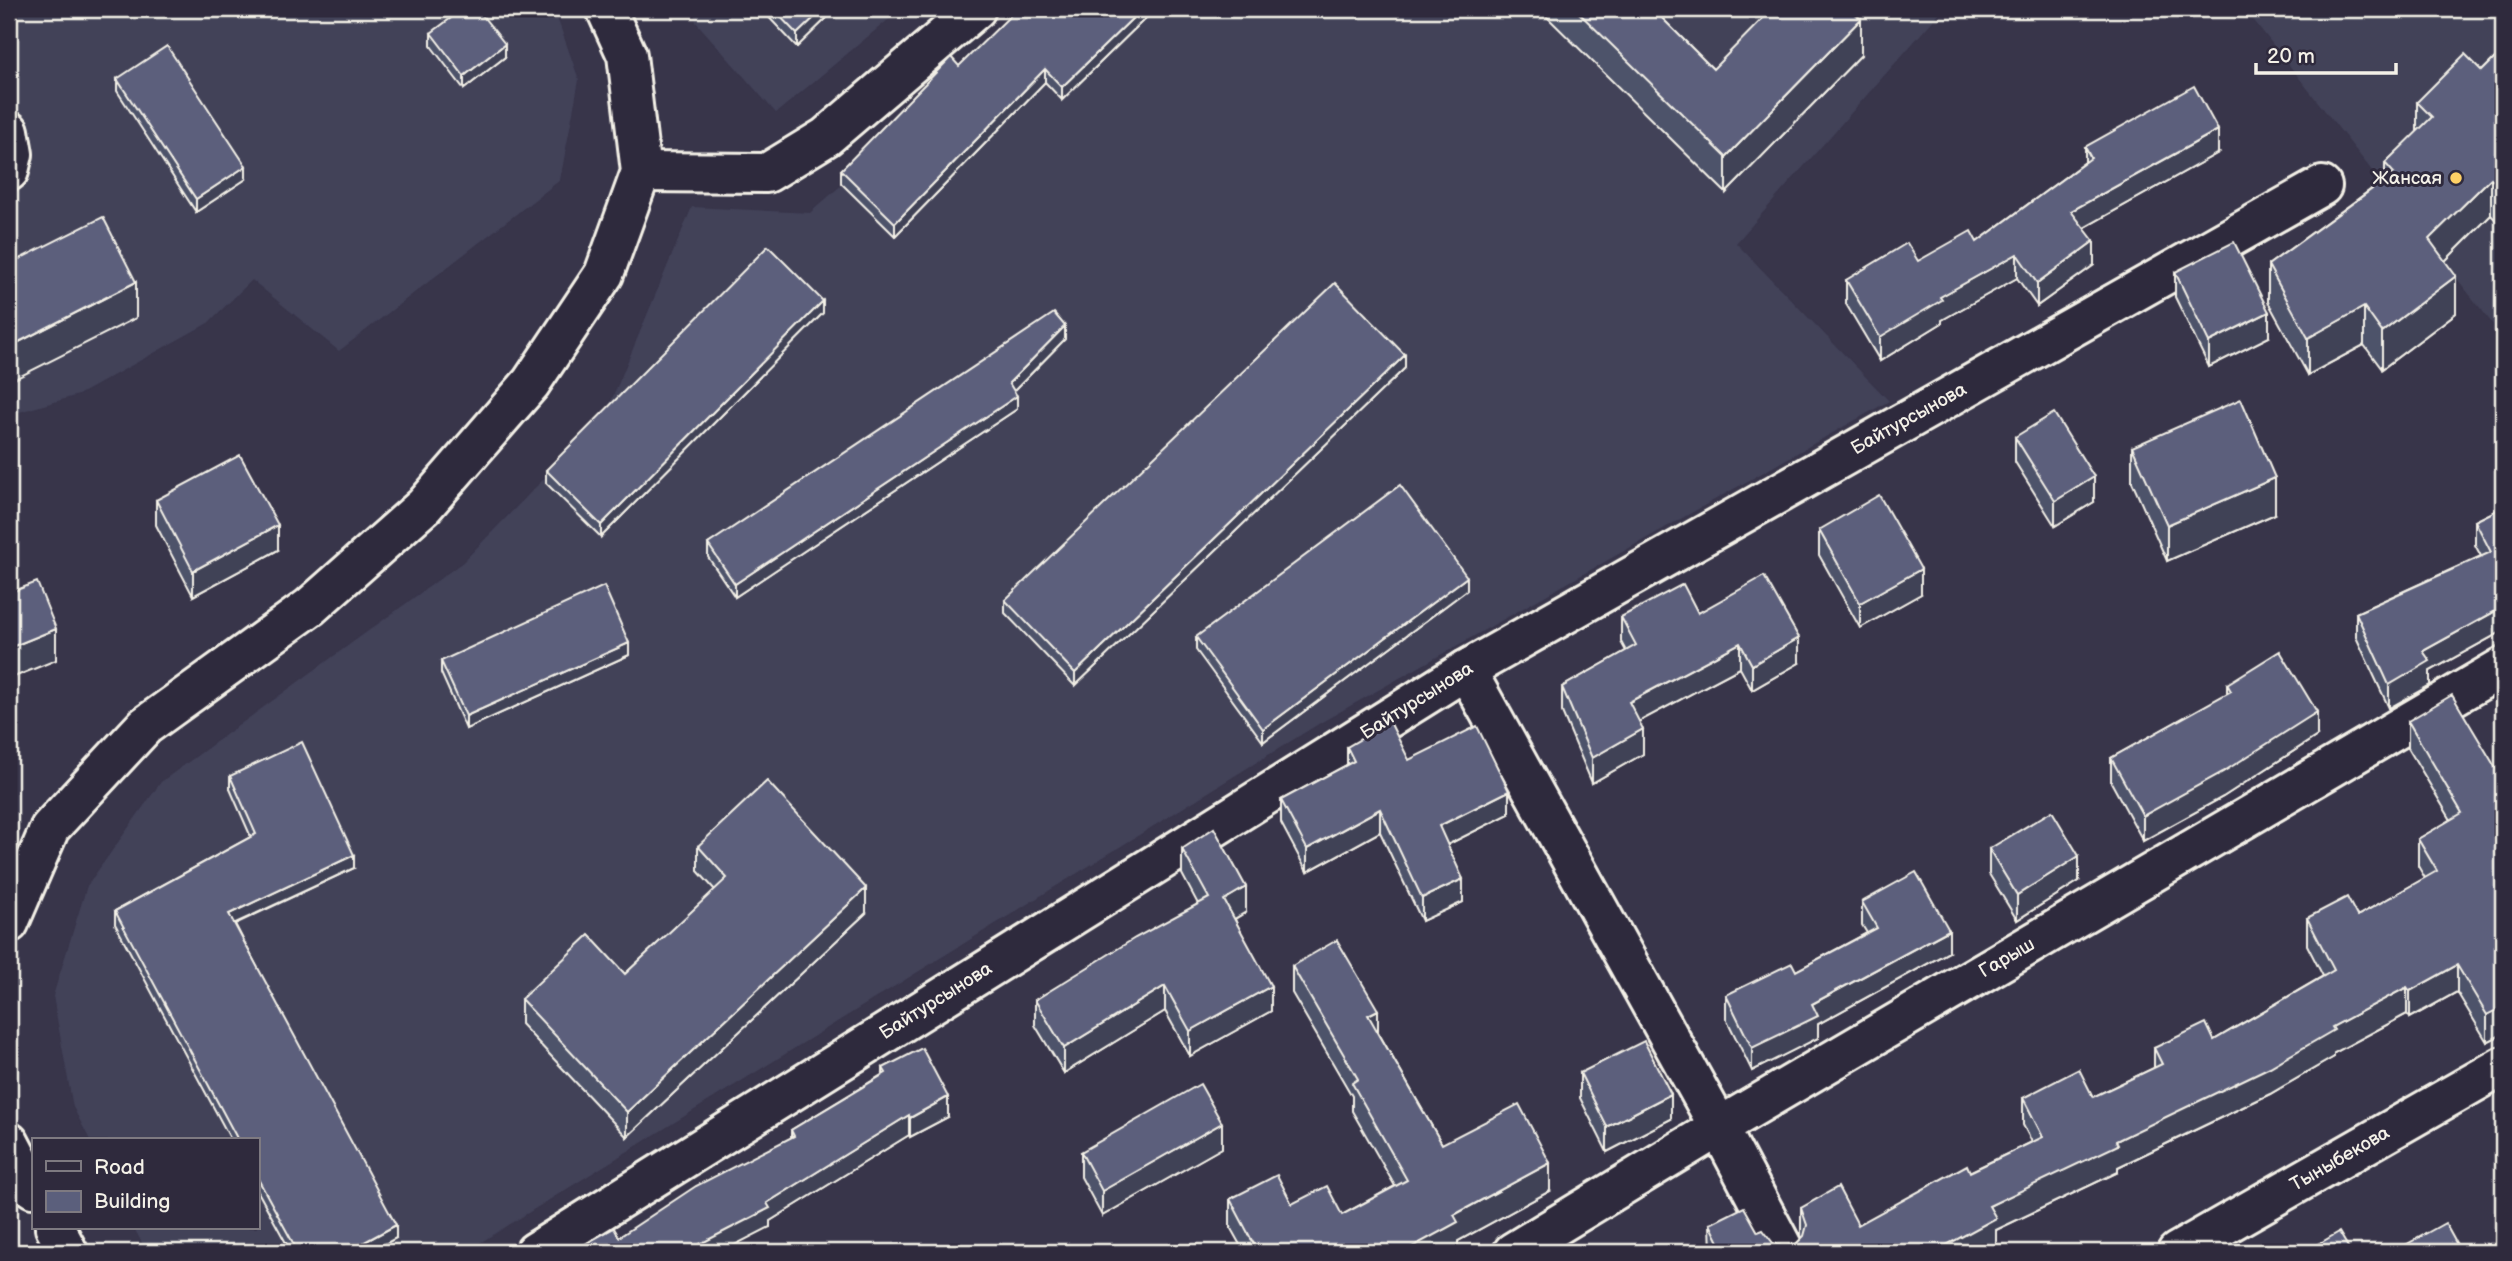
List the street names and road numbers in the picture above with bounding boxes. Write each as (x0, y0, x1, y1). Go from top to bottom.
street label: Байтурсынова (1847, 378, 1971, 460)
street label: Байтурсынова (1356, 657, 1478, 745)
street label: Гарыш (1975, 933, 2039, 983)
street label: Байтурсынова (875, 957, 997, 1045)
street label: Тыныбекова (2286, 1121, 2394, 1197)

